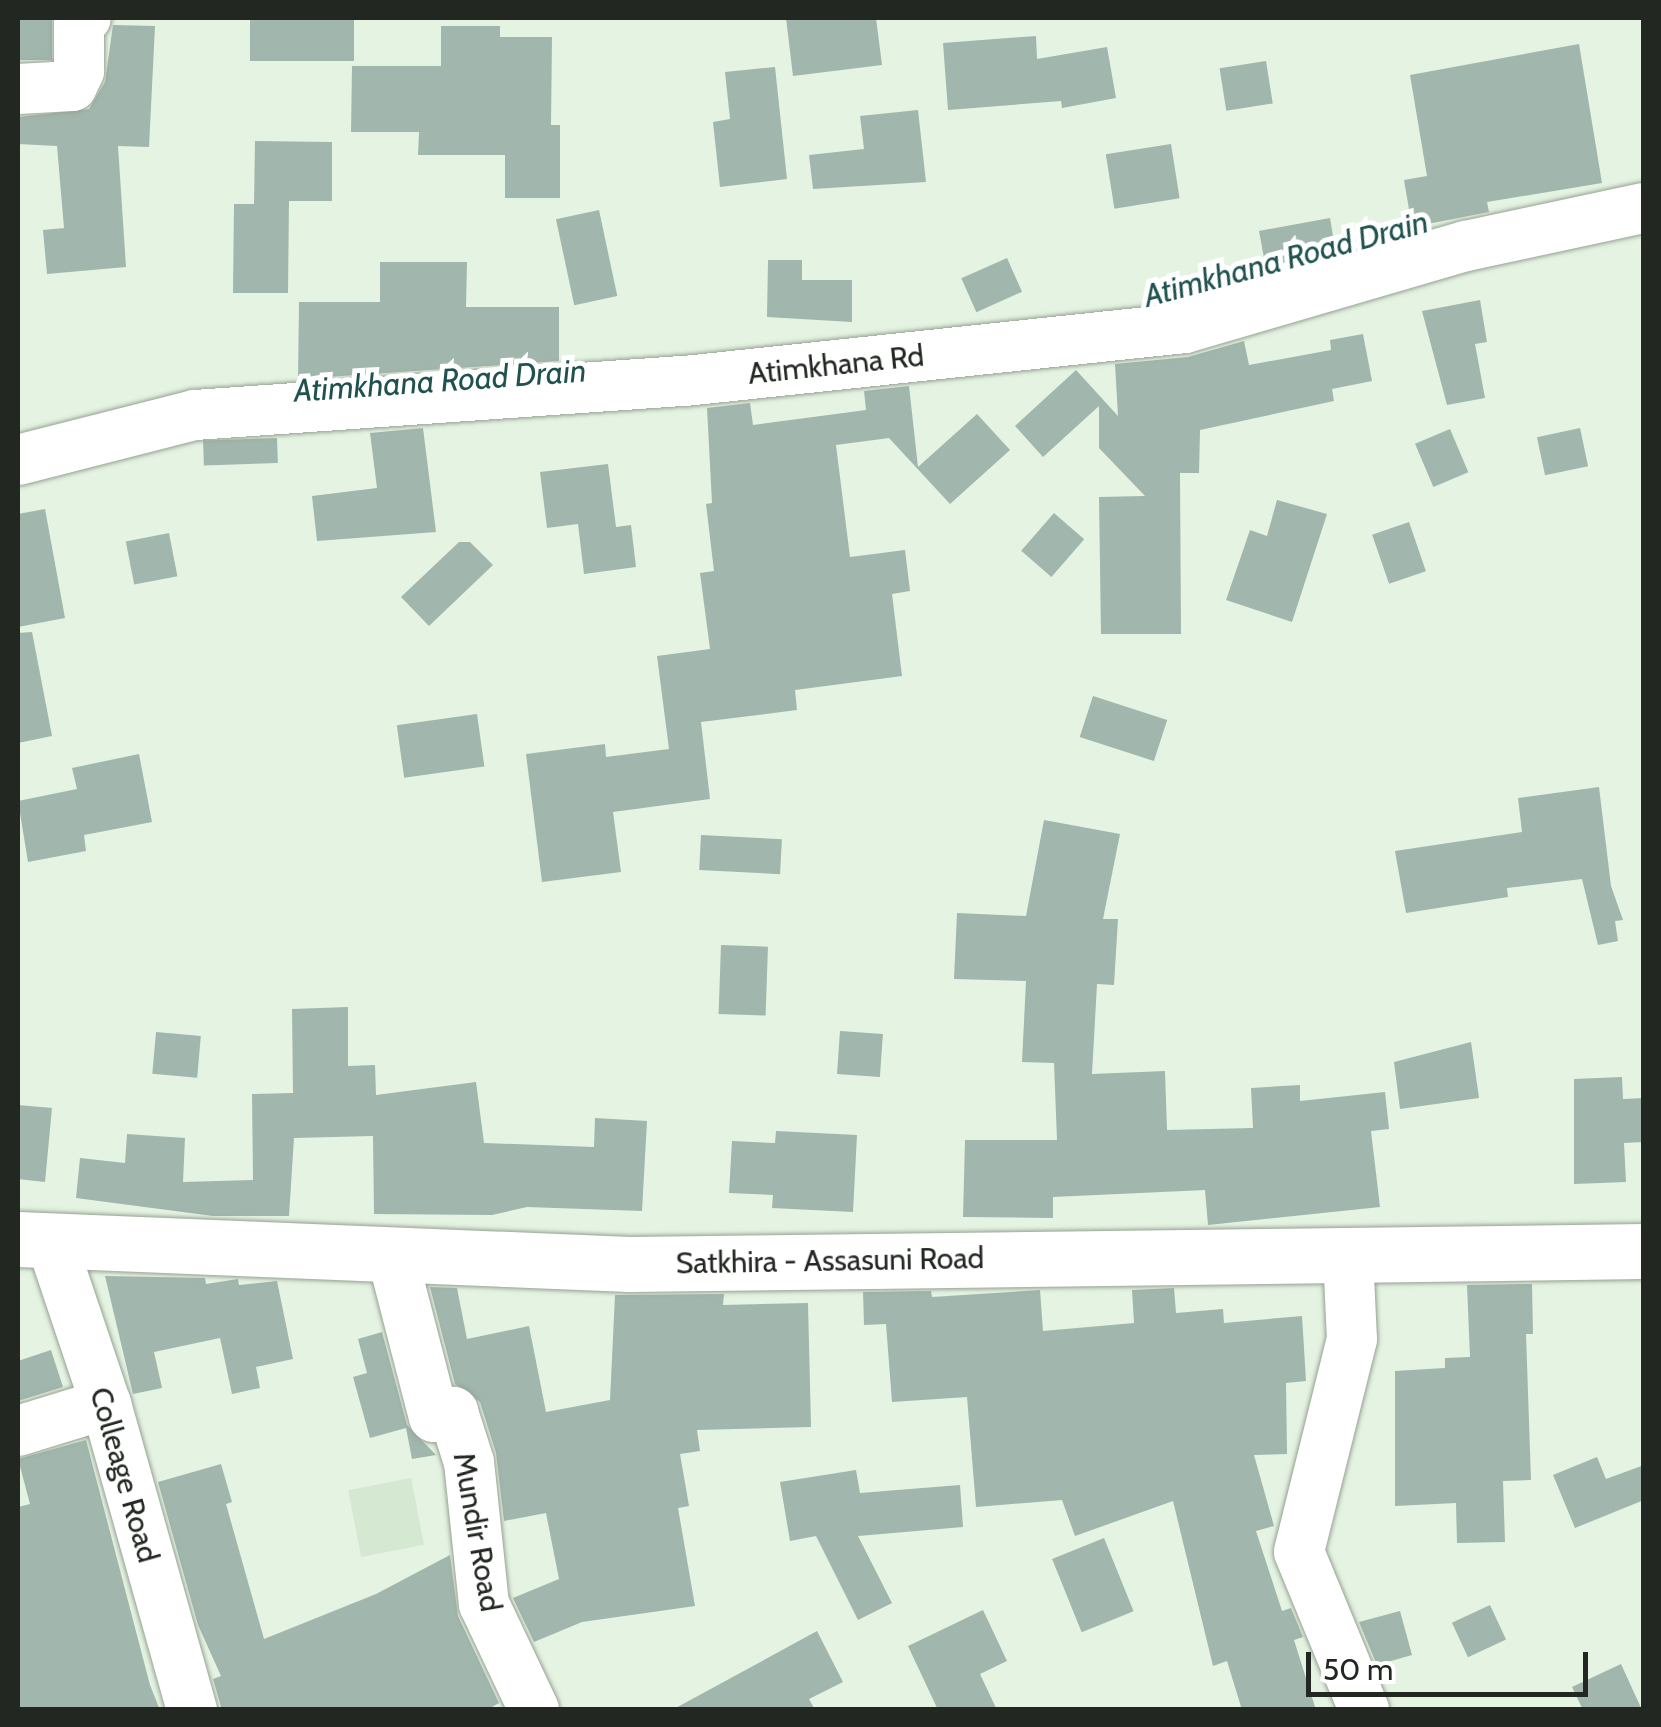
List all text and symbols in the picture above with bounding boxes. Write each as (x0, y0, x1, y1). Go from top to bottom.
water label: Atimkhana Road Drain (1139, 203, 1433, 315)
street label: Atimkhana Rd (746, 338, 926, 392)
water label: Atimkhana Road Drain (292, 352, 588, 410)
street label: Satkhira - Assasuni Road (675, 1240, 985, 1282)
street label: Colleage Road (82, 1383, 166, 1567)
street label: Mundir Road (445, 1450, 509, 1614)
scale bar (1311, 1632, 1594, 1694)
text: 50 m (1323, 1651, 1393, 1688)

